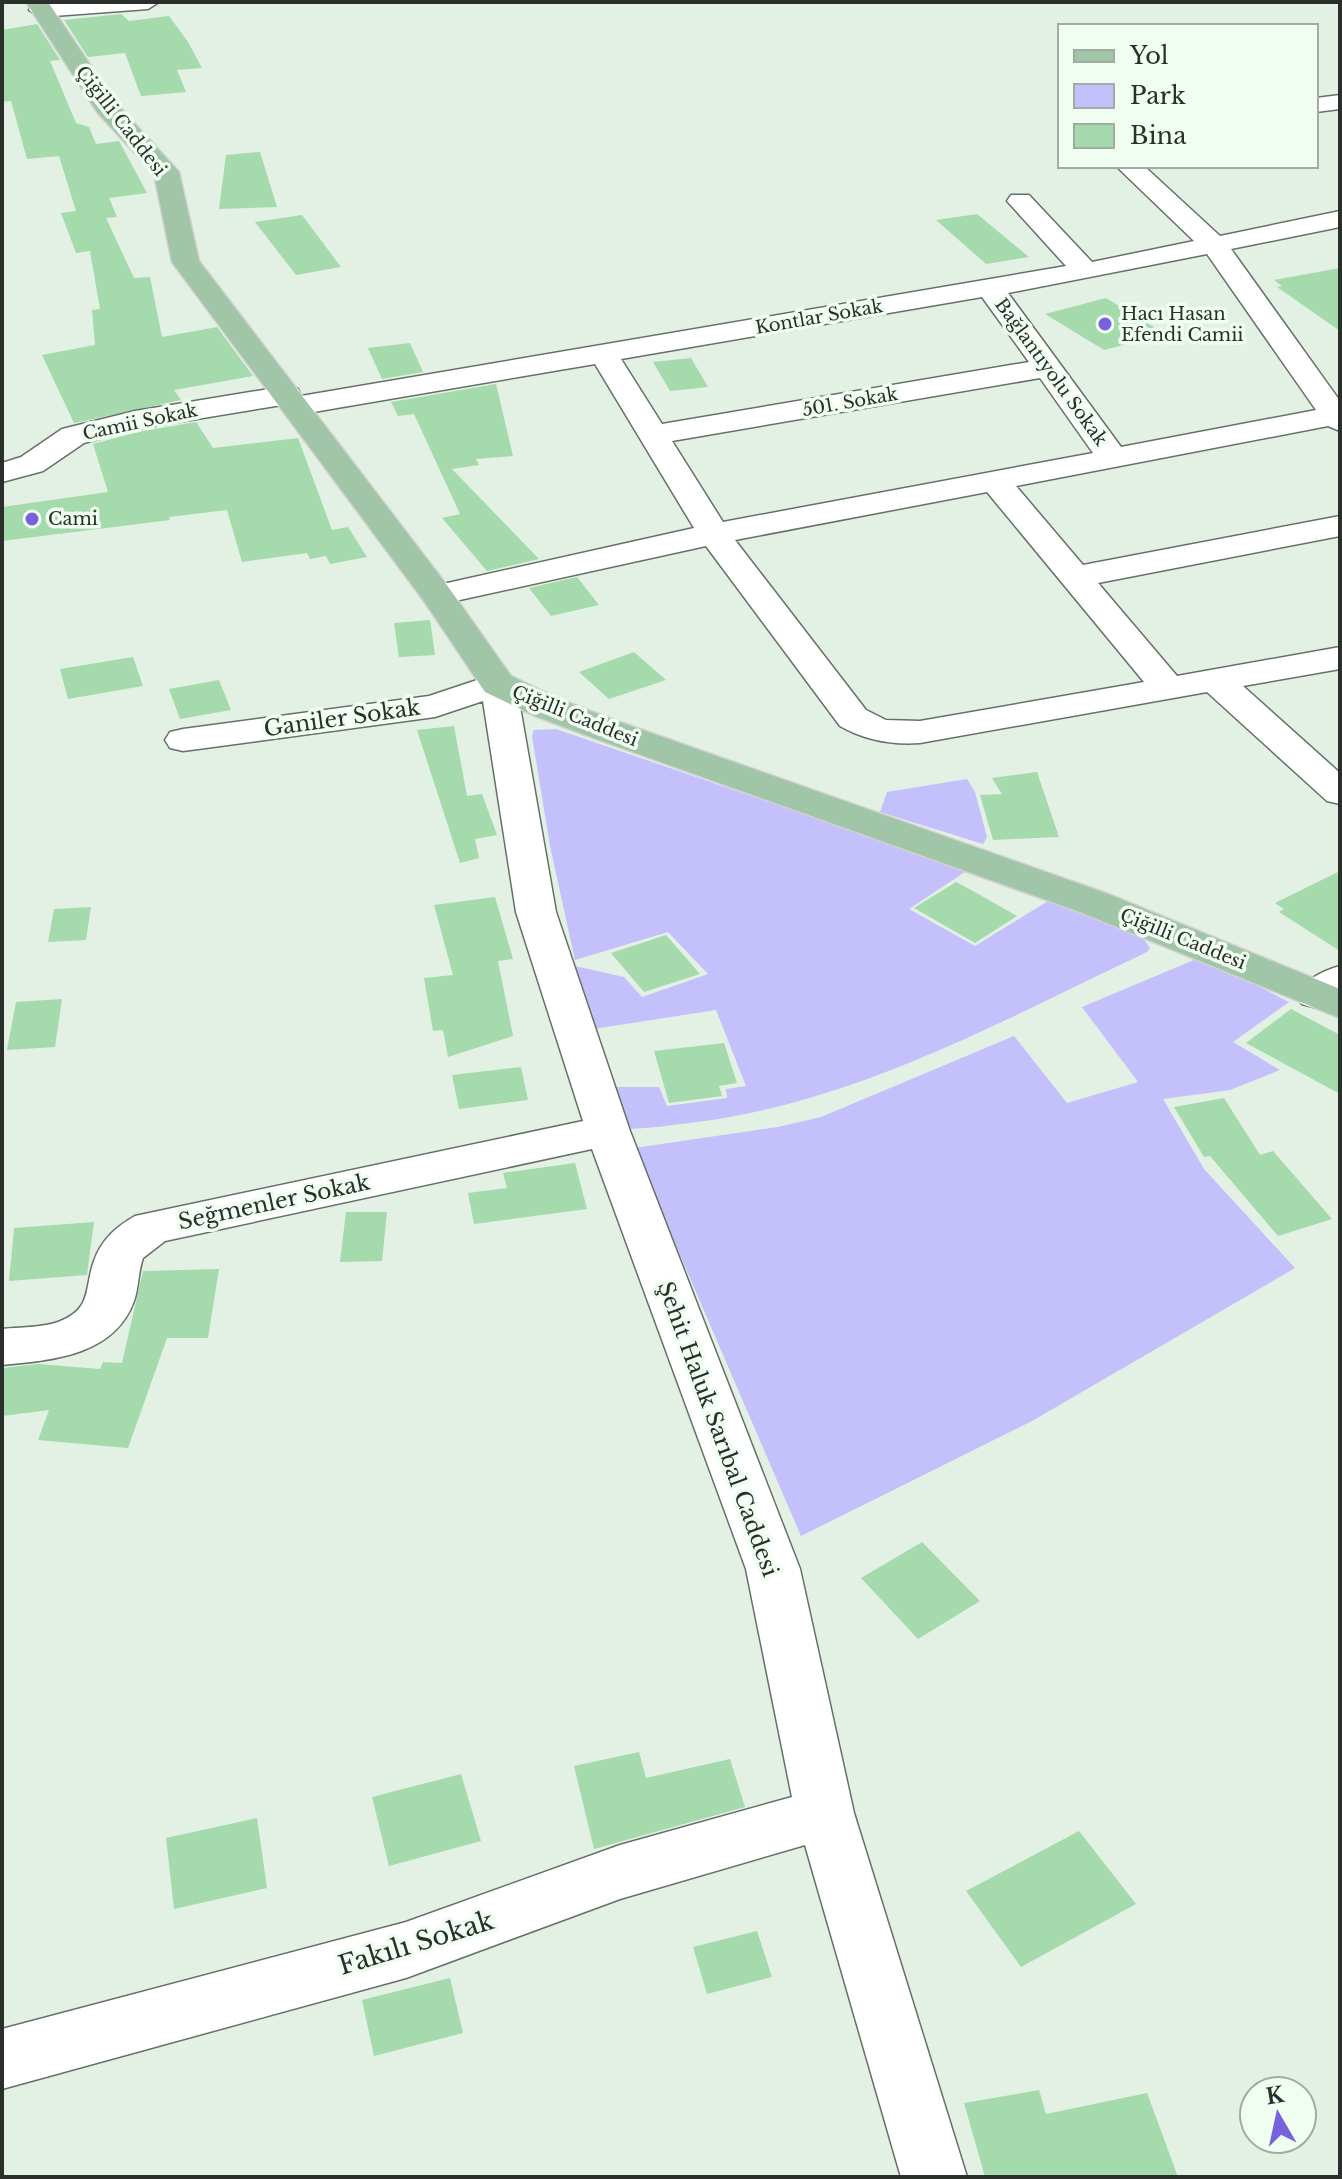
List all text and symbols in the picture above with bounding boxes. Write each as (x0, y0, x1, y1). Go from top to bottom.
legend (1058, 24, 1318, 168)
text: Yol (1129, 41, 1169, 70)
street label: Çiğilli Caddesi (71, 61, 171, 181)
text: Park (1130, 81, 1186, 110)
text: Bina (1130, 121, 1187, 150)
street label: Bağlantıyolu Sokak (990, 294, 1112, 450)
street label: Kontlar Sokak (754, 295, 884, 339)
place label: Hacı Hasan Efendi Camii (1121, 303, 1243, 346)
marker: Hacı Hasan Efendi Camii (1096, 315, 1114, 333)
street label: 501. Sokak (801, 383, 899, 421)
street label: Camii Sokak (81, 399, 199, 445)
place label: Cami (48, 508, 98, 530)
marker: Cami (23, 510, 41, 528)
street label: Çiğilli Caddesi (509, 681, 641, 751)
street label: Ganiler Sokak (262, 694, 422, 742)
street label: Çiğilli Caddesi (1117, 904, 1249, 974)
street label: Seğmenler Sokak (176, 1168, 373, 1235)
street label: Şehit Haluk Sarıbal Caddesi (652, 1278, 784, 1581)
street label: Fakılı Sokak (334, 1904, 498, 1982)
north arrow (1238, 2075, 1318, 2155)
text: K (1264, 2081, 1287, 2110)

